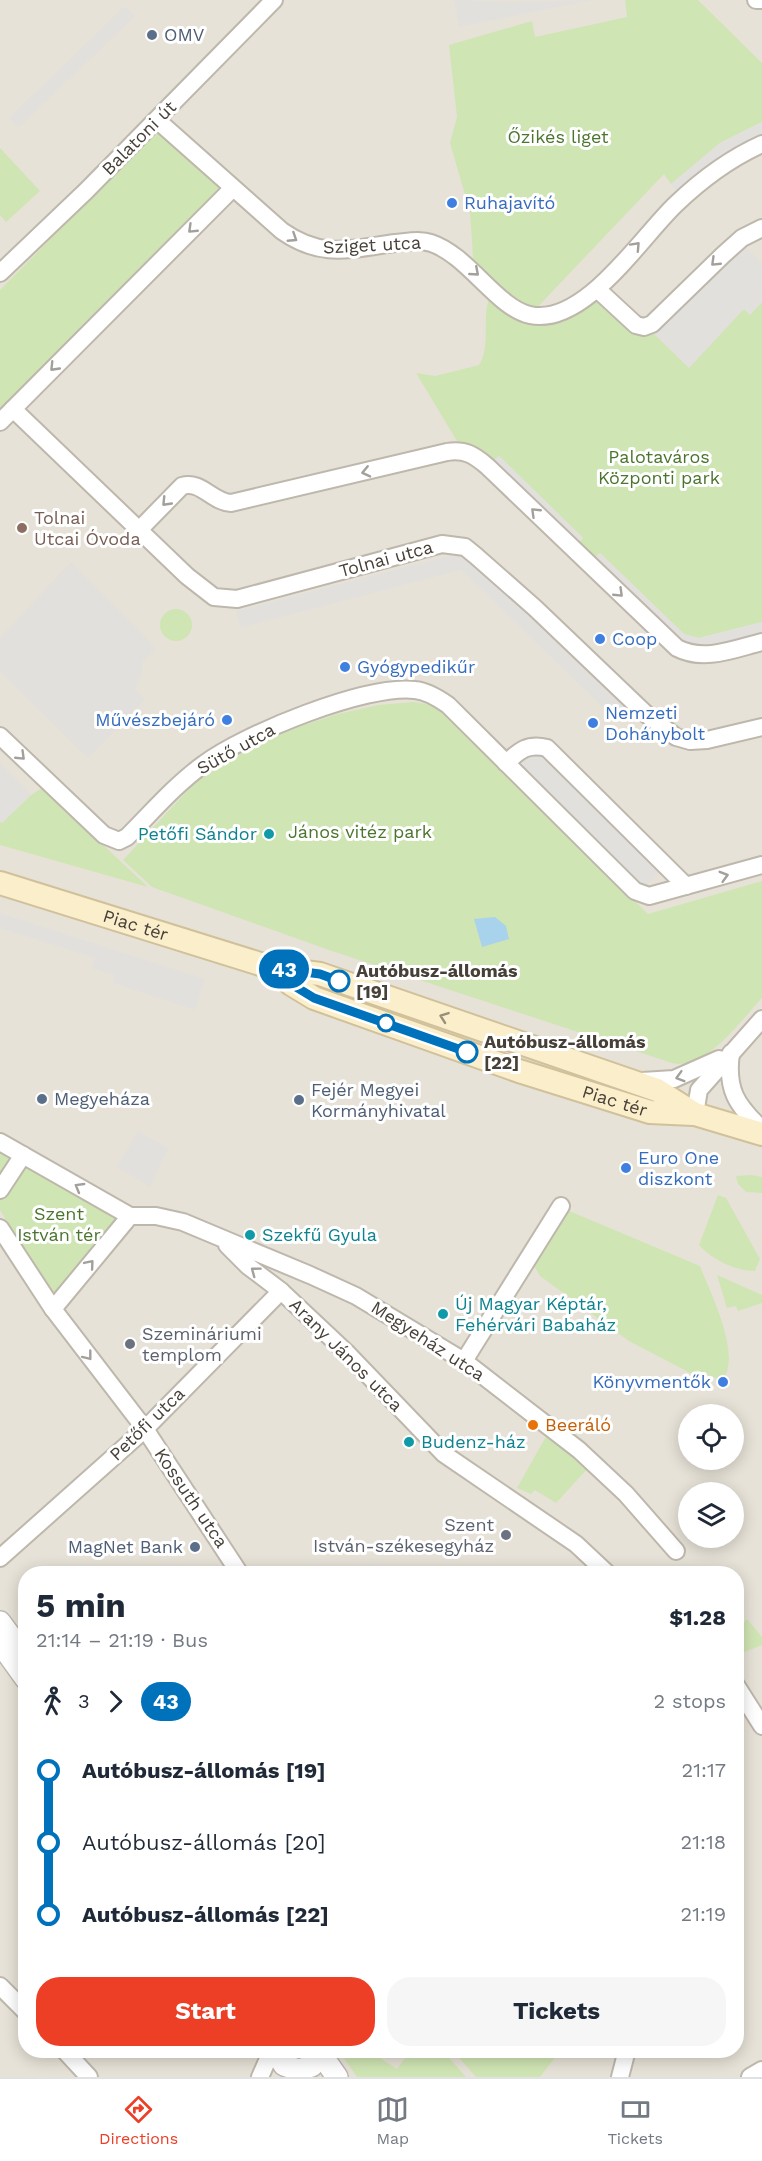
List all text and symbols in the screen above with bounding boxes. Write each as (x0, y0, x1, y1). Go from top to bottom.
place label: OMV (164, 24, 205, 45)
marker: OMV (145, 28, 159, 42)
street label: Balatoni út (97, 96, 180, 179)
park label: Őzikés liget (507, 126, 609, 147)
place label: Ruhajavító (464, 192, 555, 213)
marker: Ruhajavító (445, 196, 459, 210)
one-way arrow (188, 222, 199, 233)
one-way arrow (286, 231, 297, 242)
street label: Sziget utca (322, 231, 422, 258)
one-way arrow (629, 242, 640, 253)
one-way arrow (712, 255, 722, 266)
one-way arrow (468, 265, 479, 276)
one-way arrow (50, 360, 61, 371)
park label: Palotaváros Központi park (598, 446, 720, 488)
one-way arrow (361, 464, 371, 477)
one-way arrow (163, 495, 173, 506)
place label: Tolnai Utcai Óvoda (34, 507, 141, 549)
one-way arrow (531, 509, 542, 520)
marker: Tolnai Utcai Óvoda (15, 521, 29, 535)
street label: Tolnai utca (337, 536, 435, 581)
one-way arrow (613, 586, 623, 597)
place label: Coop (612, 628, 657, 649)
marker: Coop (593, 632, 607, 646)
place label: Gyógypedikűr (357, 656, 475, 677)
marker: Gyógypedikűr (338, 660, 352, 674)
place label: Nemzeti Dohánybolt (605, 702, 706, 744)
place label: Művészbejáró (95, 709, 215, 730)
marker: Művészbejáró (220, 713, 234, 727)
marker: Nemzeti Dohánybolt (586, 716, 600, 730)
street label: Sütő utca (193, 719, 278, 779)
one-way arrow (14, 749, 24, 760)
park label: János vitéz park (288, 821, 432, 842)
place label: Petőfi Sándor (138, 823, 257, 844)
marker: Petőfi Sándor (262, 827, 276, 841)
one-way arrow (718, 871, 729, 883)
street label: Piac tér (101, 905, 171, 945)
line badge: 43 (257, 950, 311, 988)
text: 43 (271, 957, 297, 982)
place label: Autóbusz-állomás [19] (356, 960, 518, 1002)
marker: Autóbusz-állomás [19] (328, 970, 350, 992)
one-way arrow (439, 1011, 450, 1024)
unlabelled marker (377, 1014, 395, 1032)
place label: Autóbusz-állomás [22] (484, 1031, 646, 1073)
marker: Autóbusz-állomás [22] (456, 1041, 478, 1063)
one-way arrow (675, 1070, 686, 1082)
place label: Fejér Megyei Kormányhivatal (311, 1079, 446, 1121)
street label: Piac tér (580, 1080, 650, 1121)
place label: Megyeháza (54, 1088, 150, 1109)
marker: Megyeháza (35, 1092, 49, 1106)
marker: Fejér Megyei Kormányhivatal (292, 1093, 306, 1107)
place label: Euro One diszkont (638, 1147, 719, 1189)
marker: Euro One diszkont (619, 1161, 633, 1175)
one-way arrow (75, 1183, 85, 1194)
park label: Szent István tér (17, 1203, 101, 1245)
place label: Szekfű Gyula (262, 1224, 377, 1245)
marker: Szekfű Gyula (243, 1228, 257, 1242)
one-way arrow (82, 1260, 93, 1271)
one-way arrow (251, 1268, 262, 1279)
place label: Új Magyar Képtár, Fehérvári Babaház (455, 1293, 616, 1335)
street label: Arany János utca (285, 1294, 407, 1416)
street label: Megyeház utca (368, 1296, 489, 1385)
marker: Új Magyar Képtár, Fehérvári Babaház (436, 1307, 450, 1321)
place label: Szemináriumi templom (142, 1323, 262, 1365)
marker: Szemináriumi templom (123, 1337, 137, 1351)
one-way arrow (81, 1349, 92, 1360)
place label: Könyvmentők (593, 1371, 711, 1392)
marker: Könyvmentők (716, 1375, 730, 1389)
street label: Petőfi utca (105, 1383, 188, 1465)
map controls (678, 1404, 744, 1548)
button: locate (678, 1404, 744, 1470)
place label: Beeráló (545, 1414, 611, 1435)
marker: Beeráló (526, 1418, 540, 1432)
place label: Budenz-ház (421, 1431, 526, 1452)
marker: Budenz-ház (402, 1435, 416, 1449)
street label: Kossuth utca (150, 1444, 232, 1552)
button: layers (678, 1482, 744, 1548)
place label: Szent István-székesegyház (313, 1514, 494, 1556)
marker: Szent István-székesegyház (499, 1528, 513, 1542)
place label: MagNet Bank (68, 1536, 183, 1557)
marker: MagNet Bank (188, 1540, 202, 1554)
text: 5 min (36, 1586, 126, 1625)
text: $1.28 (669, 1605, 726, 1630)
text: 21:14 – 21:19 · Bus (36, 1628, 208, 1652)
icon: walk (36, 1685, 69, 1718)
icon: forward (99, 1685, 132, 1718)
text: 3 (78, 1689, 90, 1713)
text: 43 (153, 1689, 179, 1714)
text: 2 stops (654, 1689, 726, 1713)
text: Autóbusz-állomás [19] (82, 1758, 326, 1783)
text: 21:17 (682, 1758, 726, 1782)
text: Autóbusz-állomás [20] (82, 1830, 325, 1855)
text: 21:18 (681, 1830, 726, 1854)
text: Autóbusz-állomás [22] (82, 1902, 329, 1927)
text: 21:19 (680, 1902, 726, 1926)
button: Start (36, 1977, 375, 2046)
button: Tickets (387, 1977, 726, 2046)
tab: Directions (99, 2093, 178, 2148)
tab: Map (376, 2093, 409, 2148)
tab: Tickets (607, 2093, 663, 2148)

